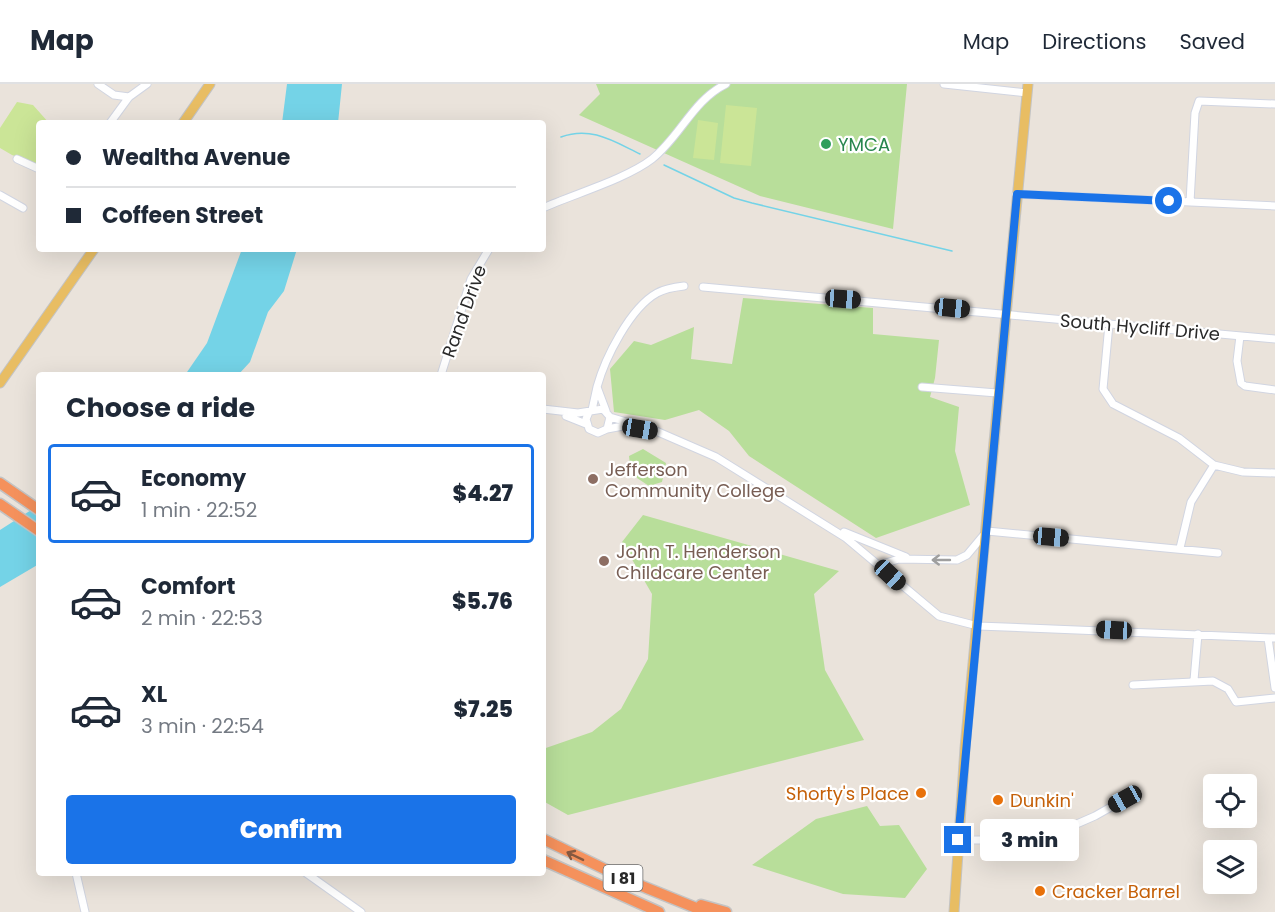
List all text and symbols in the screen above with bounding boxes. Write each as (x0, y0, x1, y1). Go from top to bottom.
text: Map (30, 21, 94, 60)
text: Map (963, 27, 1009, 56)
text: Directions (1042, 27, 1146, 56)
text: Saved (1179, 27, 1245, 56)
place label: YMCA (838, 132, 890, 157)
marker: YMCA (819, 137, 833, 151)
text: Wealtha Avenue (102, 142, 290, 173)
route start (1155, 187, 1182, 214)
text: Coffeen Street (102, 200, 263, 231)
street label: Rand Drive (436, 261, 492, 361)
car (824, 289, 862, 309)
car (933, 297, 971, 319)
street label: South Hycliff Drive (1059, 308, 1221, 346)
text: Choose a ride (66, 389, 255, 426)
car (621, 417, 659, 441)
place label: Jefferson Community College (605, 457, 785, 503)
text: Economy (141, 463, 246, 494)
icon: car (69, 467, 123, 521)
marker: Jefferson Community College (586, 472, 600, 486)
text: $4.27 (453, 478, 513, 509)
text: 1 min · 22:52 (141, 496, 257, 524)
car (1032, 526, 1070, 548)
place label: John T. Henderson Childcare Center (616, 539, 781, 585)
marker: John T. Henderson Childcare Center (597, 554, 611, 568)
one-way arrow (931, 554, 951, 566)
car (871, 556, 909, 594)
text: Comfort (141, 571, 235, 602)
icon: car (69, 575, 123, 629)
text: $5.76 (452, 586, 513, 617)
text: 2 min · 22:53 (141, 604, 263, 632)
car (1096, 620, 1132, 640)
text: XL (141, 679, 167, 710)
icon: car (69, 683, 123, 737)
text: $7.25 (453, 694, 513, 725)
text: 3 min · 22:54 (141, 712, 264, 740)
map controls (1203, 774, 1257, 894)
button: locate (1203, 774, 1257, 828)
place label: Shorty's Place (786, 781, 909, 806)
car (1105, 782, 1145, 816)
marker: Shorty's Place (914, 786, 928, 800)
place label: Dunkin' (1010, 788, 1074, 813)
marker: Dunkin' (991, 793, 1005, 807)
button: Confirm (66, 795, 516, 864)
callout: 3 min (979, 819, 1078, 861)
route end (944, 826, 971, 853)
text: 3 min (1001, 826, 1058, 854)
button: layers (1203, 840, 1257, 894)
one-way arrow (567, 849, 585, 861)
road number: I 81 (604, 865, 642, 891)
place label: Cracker Barrel (1052, 879, 1180, 904)
marker: Cracker Barrel (1033, 884, 1047, 898)

